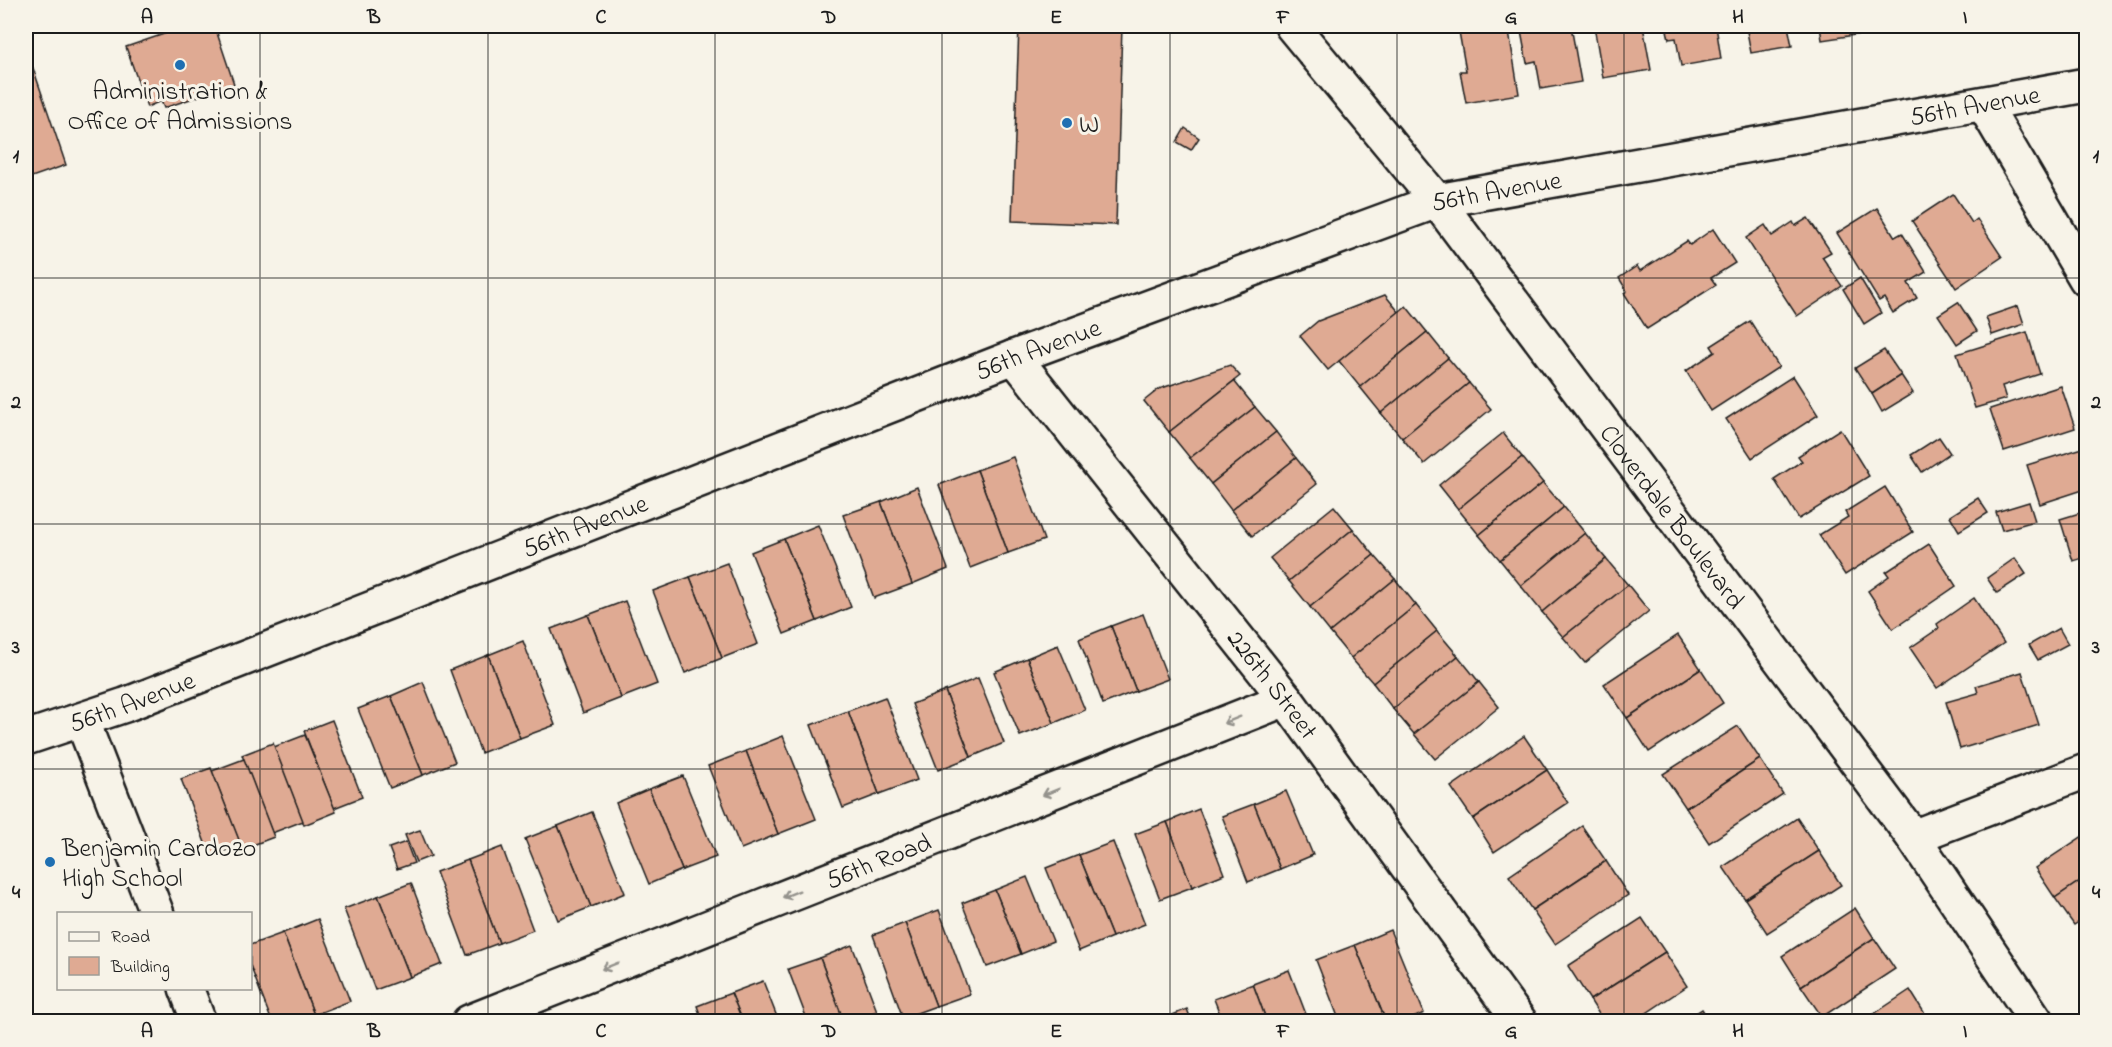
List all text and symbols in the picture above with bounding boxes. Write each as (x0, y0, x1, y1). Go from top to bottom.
text: A (141, 4, 153, 33)
text: B (366, 4, 381, 33)
text: C (596, 4, 607, 33)
text: D (821, 4, 836, 33)
text: E (1050, 4, 1062, 33)
text: F (1276, 4, 1290, 33)
text: G (1505, 4, 1518, 33)
text: H (1732, 4, 1744, 33)
text: I (1963, 4, 1968, 33)
marker: Administration & Office of Admissions (173, 58, 187, 72)
place label: Administration & Office of Admissions (67, 74, 293, 142)
street label: 56th Avenue (1907, 78, 2044, 138)
place label: W (1079, 107, 1099, 145)
marker: W (1060, 116, 1074, 130)
text: 1 (13, 143, 20, 172)
text: 1 (2093, 143, 2100, 172)
street label: 56th Avenue (1429, 163, 1565, 224)
street label: 56th Avenue (970, 310, 1107, 392)
text: 2 (10, 389, 21, 418)
text: 2 (2090, 389, 2101, 418)
street label: Cloverdale Boulevard (1589, 418, 1753, 619)
street label: 56th Avenue (518, 486, 654, 570)
street label: 226th Street (1216, 622, 1326, 749)
text: 3 (11, 634, 20, 663)
text: 3 (2091, 634, 2100, 663)
street label: 56th Avenue (65, 663, 202, 744)
one-way arrow (1223, 716, 1242, 727)
one-way arrow (1042, 787, 1060, 798)
street label: 56th Road (821, 825, 938, 901)
place label: Benjamin Cardozo High School (61, 831, 256, 899)
marker: Benjamin Cardozo High School (43, 855, 57, 869)
text: 4 (12, 879, 21, 908)
text: 4 (2092, 879, 2101, 908)
one-way arrow (782, 890, 801, 901)
legend (57, 912, 252, 990)
text: Road (111, 925, 150, 951)
text: Building (110, 955, 170, 982)
one-way arrow (601, 961, 619, 972)
text: A (141, 1018, 153, 1047)
text: B (366, 1018, 381, 1047)
text: C (596, 1018, 607, 1047)
text: D (821, 1018, 836, 1047)
text: E (1050, 1018, 1062, 1047)
text: F (1276, 1018, 1290, 1047)
text: G (1505, 1018, 1518, 1047)
text: H (1732, 1018, 1744, 1047)
text: I (1963, 1018, 1968, 1047)

